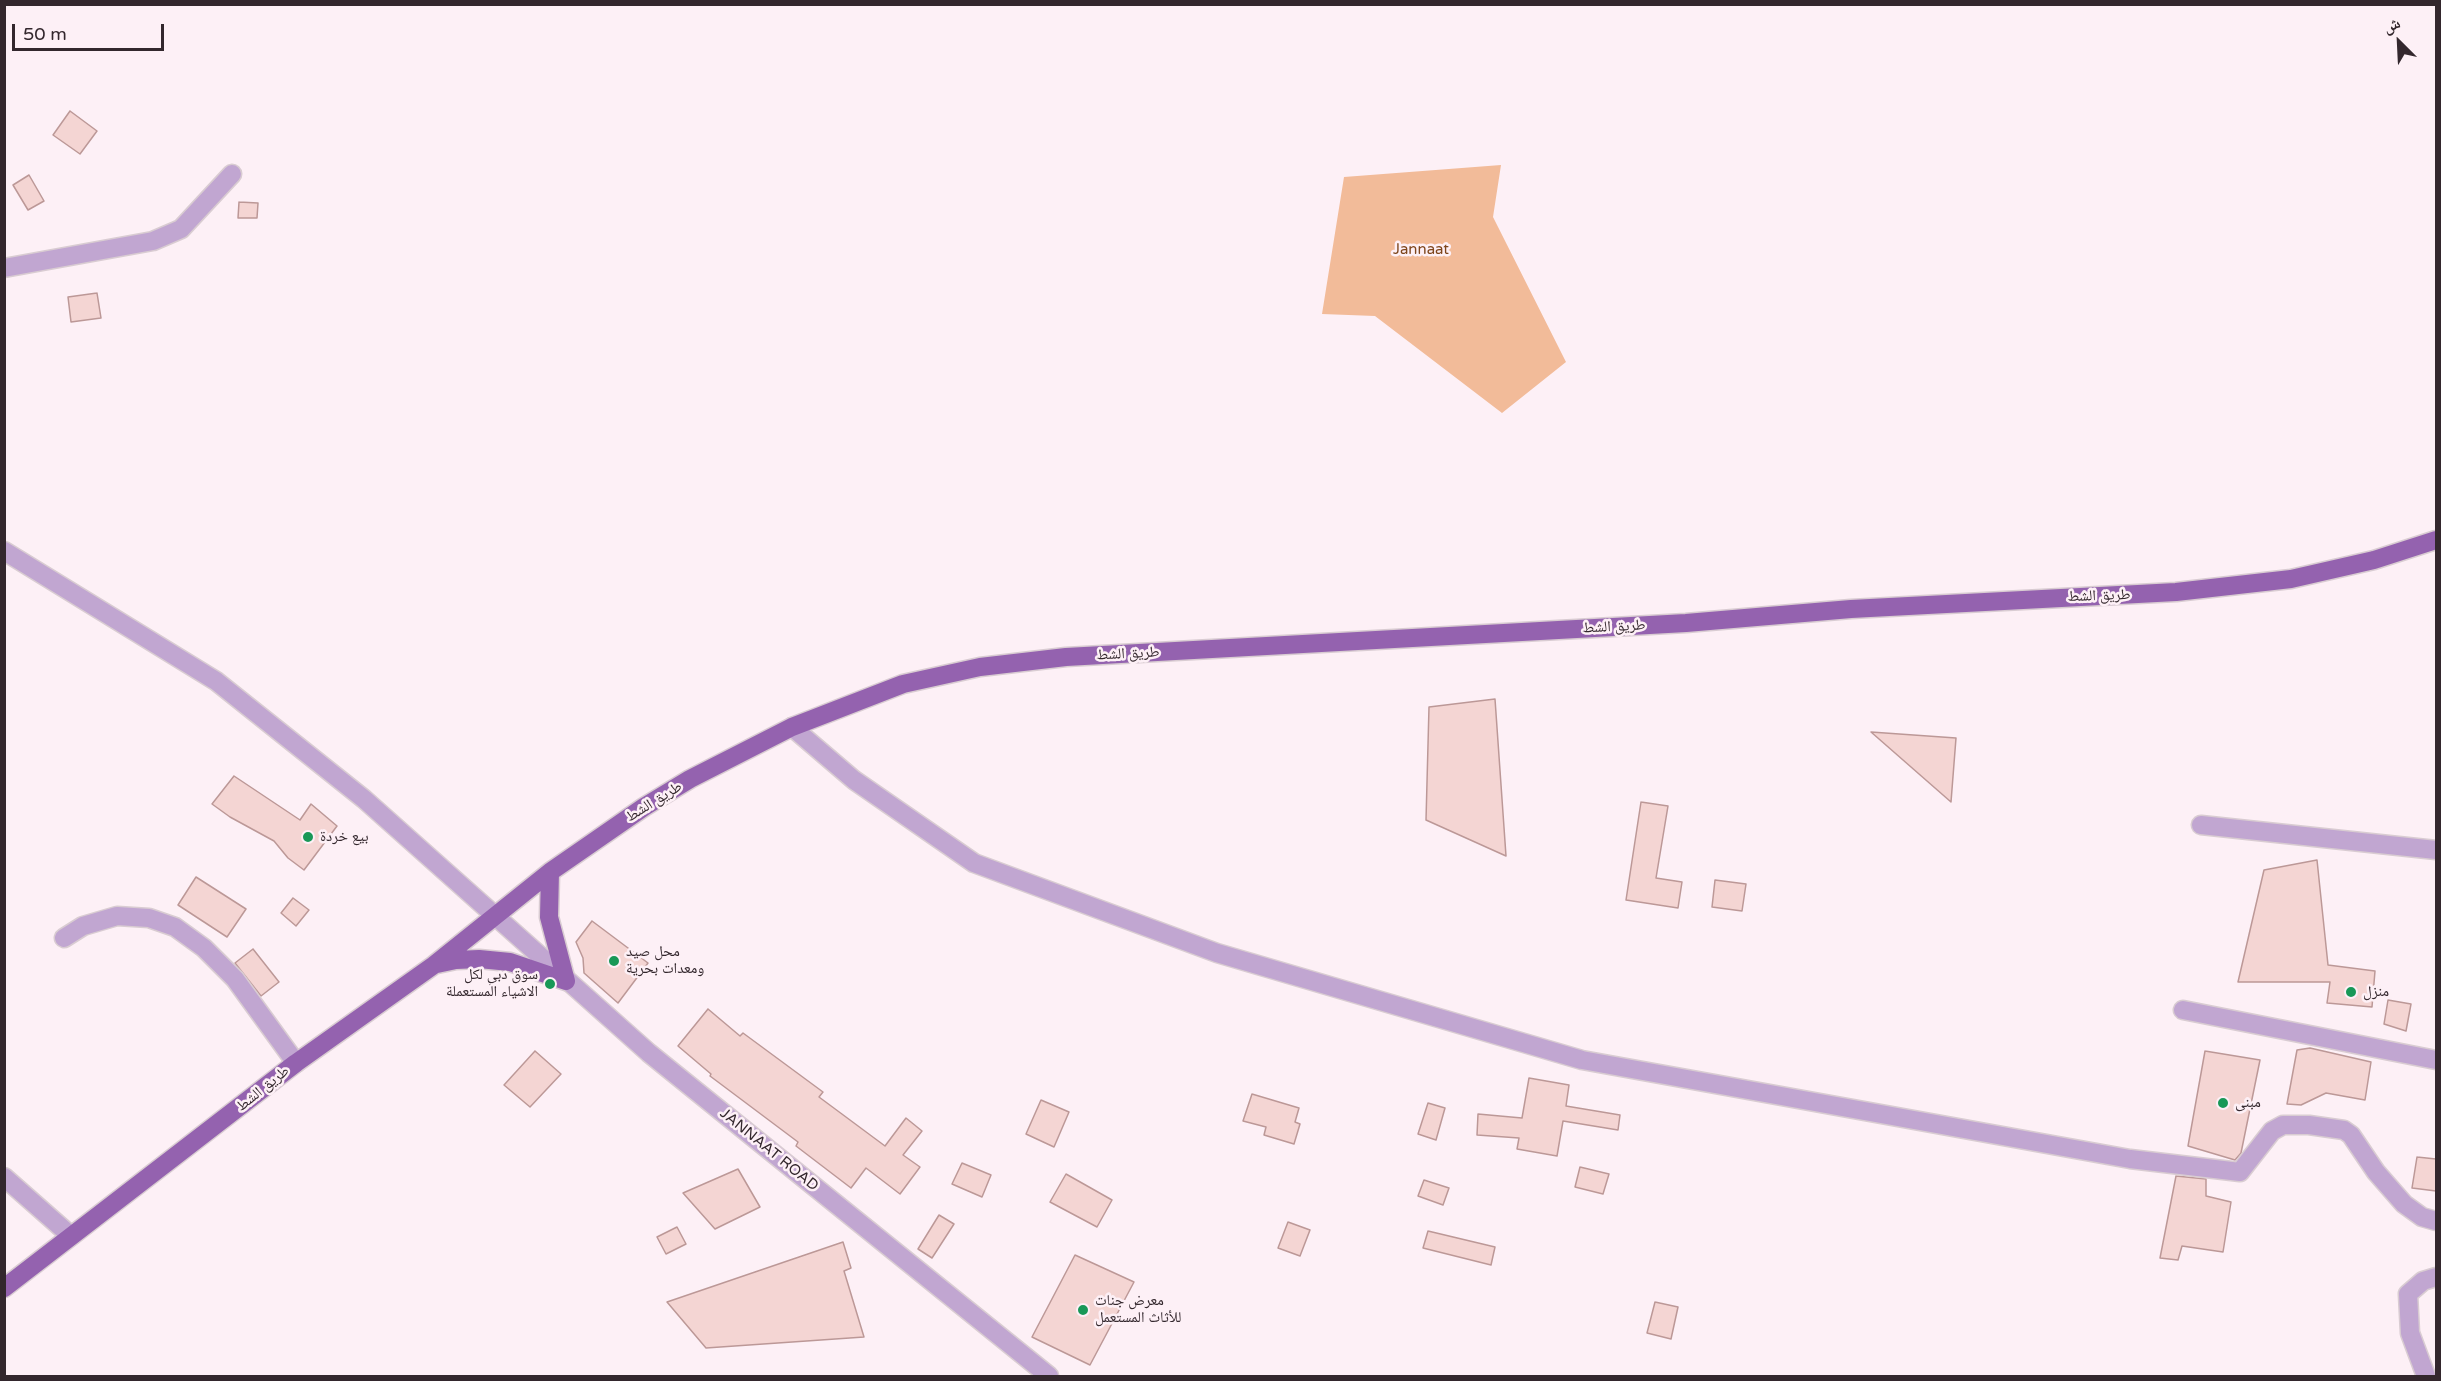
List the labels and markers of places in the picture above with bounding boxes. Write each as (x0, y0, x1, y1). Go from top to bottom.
place label: بيع خردة (320, 828, 369, 846)
marker: بيع خردة (301, 830, 315, 844)
place label: محل صيد ومعدات بحرية (626, 943, 704, 978)
marker: محل صيد ومعدات بحرية (607, 954, 621, 968)
place label: سوق دبي لكل الاشياء المستعملة (446, 966, 538, 1001)
marker: سوق دبي لكل الاشياء المستعملة (543, 977, 557, 991)
place label: منزل (2363, 983, 2389, 1001)
marker: منزل (2344, 985, 2358, 999)
place label: مبنى (2235, 1094, 2261, 1112)
marker: مبنى (2216, 1096, 2230, 1110)
place label: معرض جنات للأثاث المستعمل (1095, 1292, 1181, 1327)
marker: معرض جنات للأثاث المستعمل (1076, 1303, 1090, 1317)

